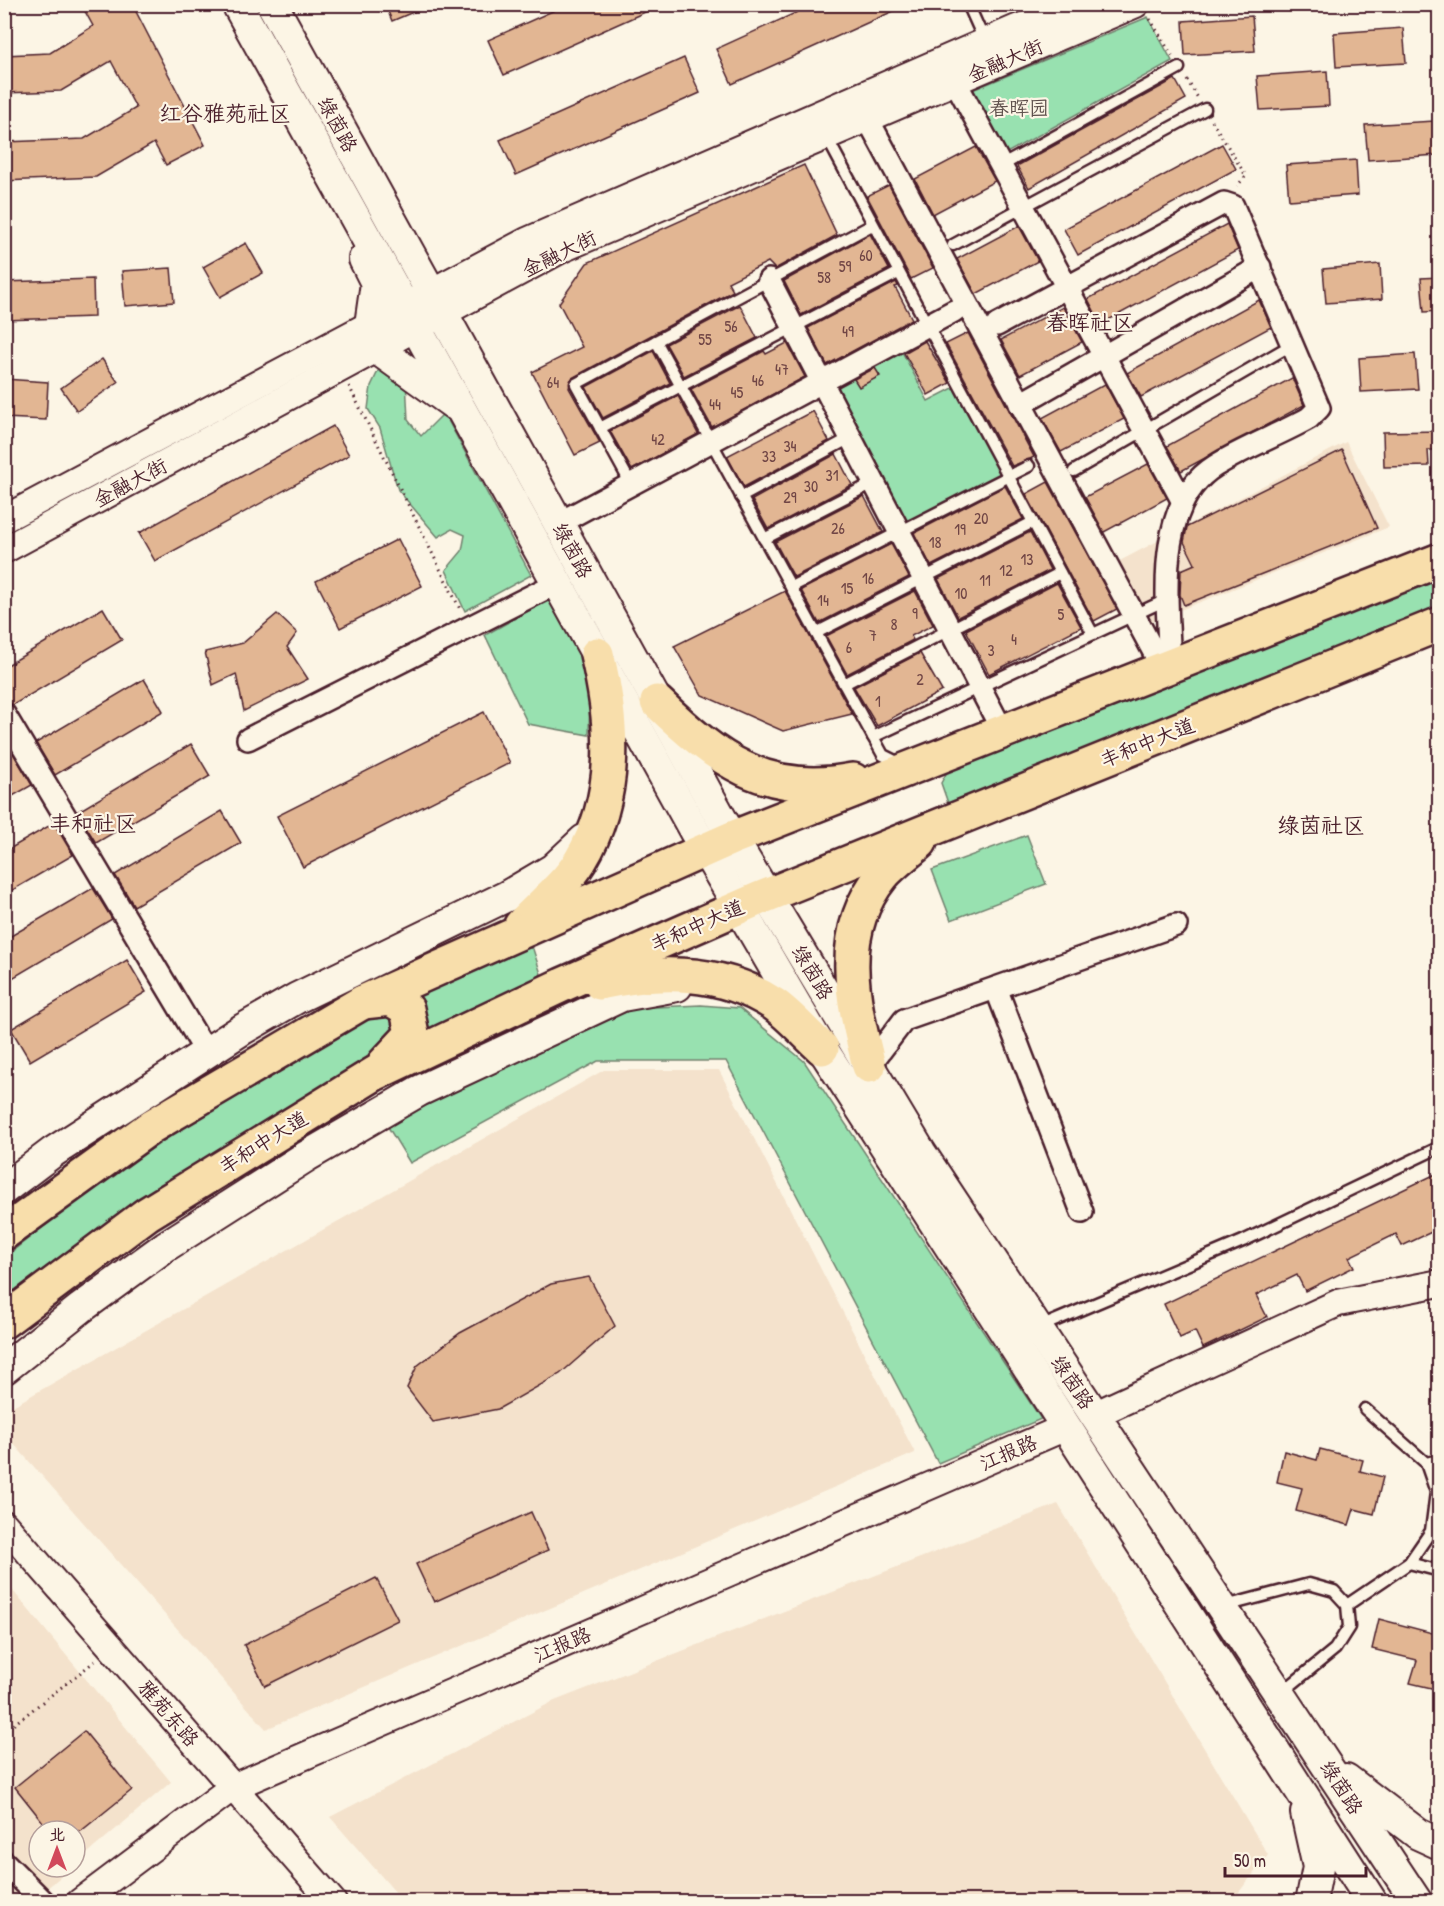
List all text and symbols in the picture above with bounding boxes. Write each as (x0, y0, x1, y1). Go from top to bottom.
street label: 金融大街 (963, 32, 1047, 88)
street label: 绿茵路 (312, 91, 365, 158)
park label: 春晖园 (989, 94, 1049, 121)
district label: 红谷雅苑社区 (159, 98, 291, 128)
street label: 金融大街 (517, 223, 601, 283)
house number: 60 (859, 244, 873, 266)
house number: 59 (839, 255, 851, 277)
house number: 58 (817, 266, 831, 288)
district label: 春晖社区 (1046, 307, 1134, 337)
house number: 56 (724, 315, 738, 337)
house number: 49 (842, 320, 854, 342)
house number: 55 (698, 328, 712, 350)
house number: 47 (775, 358, 789, 380)
house number: 46 (752, 369, 764, 391)
house number: 64 (547, 371, 559, 393)
house number: 45 (731, 381, 744, 403)
house number: 44 (709, 393, 721, 415)
house number: 42 (651, 428, 665, 450)
house number: 34 (783, 435, 797, 457)
house number: 33 (762, 445, 776, 467)
street label: 金融大街 (88, 451, 172, 513)
house number: 31 (826, 464, 839, 486)
house number: 30 (804, 475, 818, 497)
house number: 29 (783, 486, 797, 508)
house number: 20 (974, 507, 988, 529)
street label: 绿茵路 (547, 517, 600, 584)
house number: 26 (831, 517, 845, 539)
house number: 19 (954, 518, 966, 540)
house number: 18 (929, 531, 941, 553)
house number: 13 (1021, 548, 1033, 570)
house number: 12 (999, 559, 1013, 581)
house number: 16 (862, 567, 874, 589)
house number: 11 (979, 569, 991, 591)
house number: 15 (841, 577, 854, 599)
house number: 10 (955, 582, 967, 604)
house number: 14 (817, 589, 829, 611)
house number: 9 (912, 602, 918, 624)
house number: 5 (1058, 603, 1065, 625)
house number: 8 (891, 613, 898, 635)
house number: 7 (869, 624, 877, 646)
house number: 4 (1011, 628, 1017, 650)
house number: 6 (846, 636, 852, 658)
house number: 3 (987, 639, 995, 661)
house number: 2 (916, 668, 924, 690)
house number: 1 (875, 690, 881, 712)
street label: 丰和中大道 (1096, 711, 1198, 773)
district label: 丰和社区 (49, 808, 137, 838)
district label: 绿茵社区 (1277, 810, 1365, 840)
street label: 丰和中大道 (646, 892, 748, 958)
street label: 绿茵路 (786, 939, 841, 1006)
street label: 丰和中大道 (213, 1104, 313, 1180)
street label: 绿茵路 (1045, 1350, 1102, 1415)
street label: 江报路 (975, 1427, 1042, 1476)
street label: 江报路 (529, 1619, 596, 1668)
street label: 雅苑东路 (133, 1674, 206, 1753)
street label: 绿茵路 (1314, 1754, 1370, 1820)
north arrow (27, 1819, 87, 1879)
text: 北 (49, 1823, 65, 1845)
scale bar (1225, 1840, 1366, 1878)
text: 50 m (1234, 1848, 1266, 1873)

